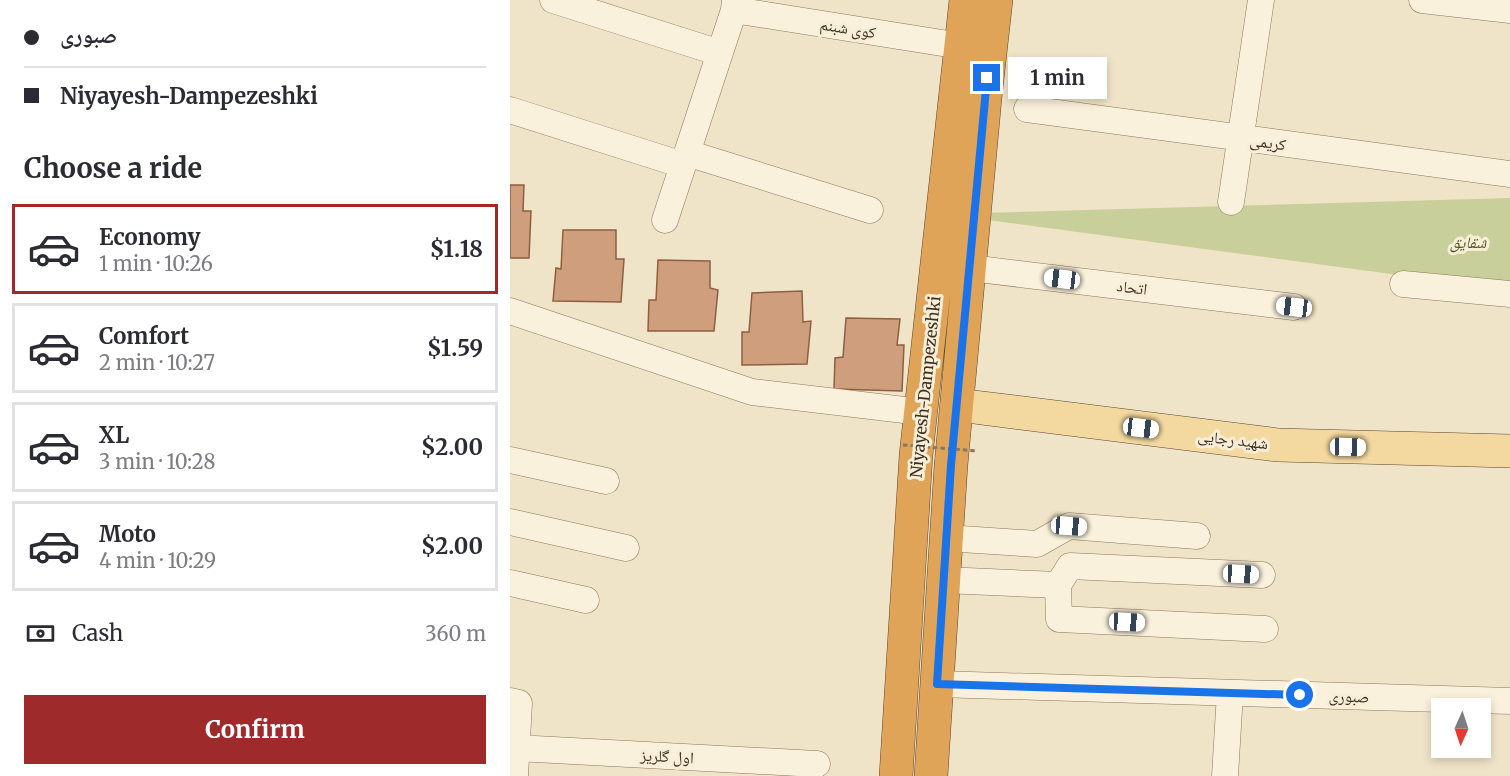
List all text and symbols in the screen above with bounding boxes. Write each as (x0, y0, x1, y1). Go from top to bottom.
street label: کوی شبنم (819, 14, 878, 43)
text: صبوری (60, 21, 117, 49)
callout: 1 min (1008, 57, 1107, 99)
route end (973, 64, 1000, 91)
text: 1 min (1030, 65, 1085, 90)
text: Niyayesh-Dampezeshki (60, 82, 318, 110)
street label: کریمی (1249, 130, 1288, 155)
text: Choose a ride (24, 151, 202, 185)
icon: car (27, 222, 81, 276)
text: Economy (99, 223, 200, 251)
park label: شقایق (1450, 232, 1487, 253)
text: $1.18 (430, 235, 483, 263)
text: 1 min · 10:26 (99, 251, 213, 276)
car (1043, 268, 1081, 290)
street label: اتحاد (1116, 275, 1148, 299)
street label: Niyayesh-Dampezeshki (905, 295, 945, 479)
car (1275, 296, 1313, 318)
icon: car (27, 321, 81, 375)
text: Comfort (99, 322, 189, 350)
text: $1.59 (427, 334, 483, 362)
text: 2 min · 10:27 (99, 350, 215, 375)
car (1122, 417, 1160, 439)
icon: car (27, 420, 81, 474)
text: XL (99, 421, 129, 449)
street label: شهید رجایی (1197, 425, 1269, 454)
text: $2.00 (421, 433, 483, 461)
car (1330, 438, 1366, 456)
text: 3 min · 10:28 (99, 449, 215, 474)
car (1050, 516, 1088, 536)
icon: car (27, 519, 81, 573)
text: Moto (99, 520, 156, 548)
text: $2.00 (421, 532, 483, 560)
text: 4 min · 10:29 (99, 548, 216, 573)
car (1223, 564, 1259, 584)
car (1109, 612, 1145, 632)
icon: cash (24, 617, 57, 650)
text: Cash (72, 619, 123, 647)
text: 360 m (425, 621, 486, 646)
route start (1286, 681, 1313, 708)
street label: صبوری (1328, 685, 1370, 708)
button: Confirm (24, 695, 486, 764)
north arrow (1431, 698, 1491, 758)
map controls (1431, 698, 1491, 758)
street label: اول گلریز (639, 745, 694, 768)

